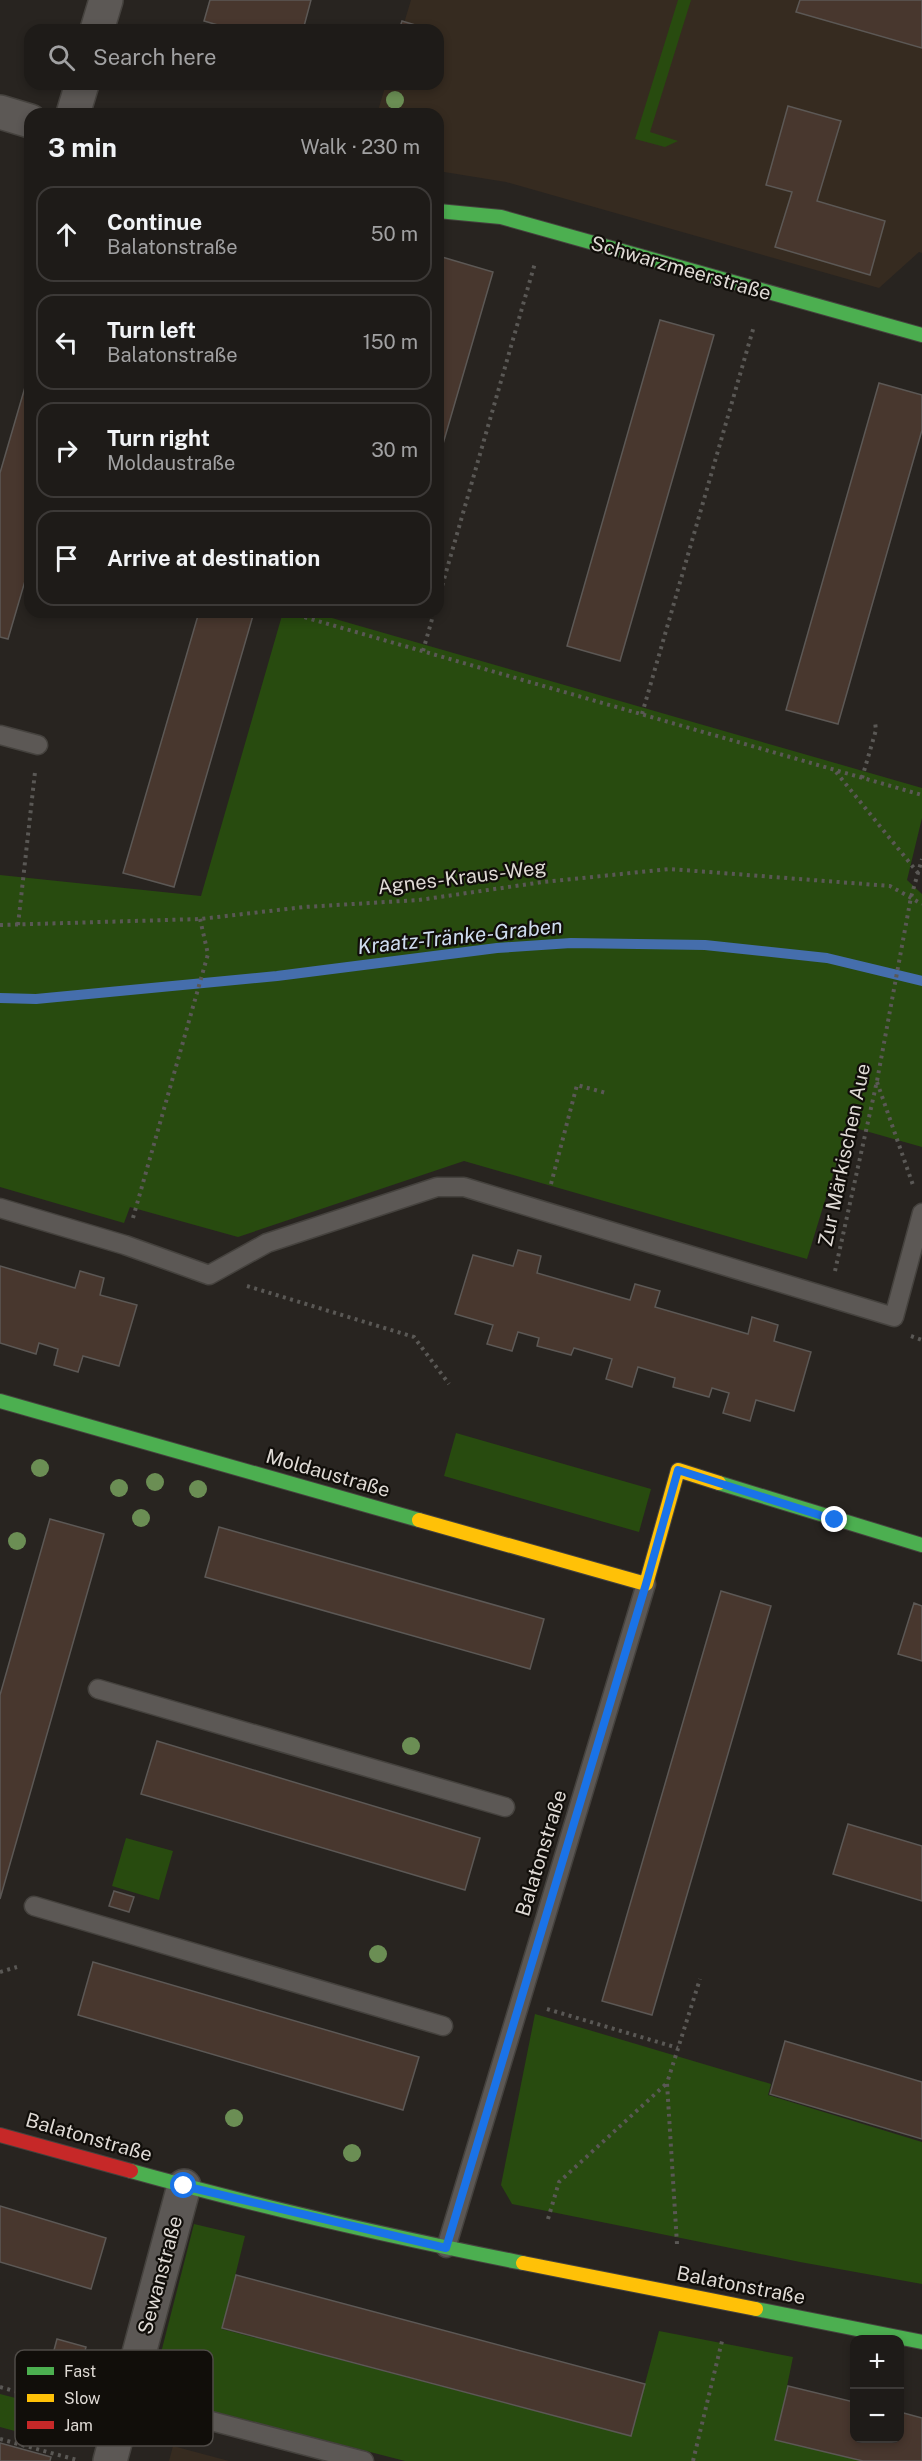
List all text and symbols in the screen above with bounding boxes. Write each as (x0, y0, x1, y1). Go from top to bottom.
search box (24, 24, 444, 90)
icon: search (45, 41, 78, 74)
text: Search here (93, 44, 217, 70)
text: 3 min (48, 132, 117, 163)
text: Walk · 230 m (301, 135, 420, 159)
text: Continue (107, 209, 202, 235)
icon: ahead (50, 218, 83, 251)
text: 50 m (371, 222, 418, 246)
street label: Schwarzmeerstraße (588, 231, 774, 305)
text: Balatonstraße (107, 235, 238, 259)
text: Turn left (107, 317, 196, 343)
icon: left (50, 326, 83, 359)
text: 150 m (363, 330, 418, 354)
text: Balatonstraße (107, 343, 238, 367)
text: Turn right (107, 425, 210, 451)
icon: right (50, 434, 83, 467)
text: 30 m (371, 438, 418, 462)
text: Moldaustraße (107, 451, 235, 475)
icon: arrive (50, 542, 83, 575)
text: Arrive at destination (107, 545, 320, 571)
street label: Agnes-Kraus-Weg (376, 855, 548, 899)
water label: Kraatz-Tränke-Graben (356, 913, 564, 959)
street label: Zur Märkischen Aue (813, 1061, 875, 1249)
street label: Moldaustraße (263, 1444, 393, 1502)
route end (821, 1506, 847, 1532)
street label: Balatonstraße (510, 1787, 572, 1919)
street label: Balatonstraße (23, 2107, 155, 2167)
route start (170, 2172, 196, 2198)
street label: Sewanstraße (133, 2213, 187, 2337)
street label: Balatonstraße (675, 2261, 807, 2309)
map controls (850, 2335, 904, 2443)
button: + (850, 2335, 904, 2389)
legend (15, 2350, 213, 2446)
text: Fast (64, 2362, 96, 2381)
text: Slow (64, 2389, 101, 2408)
button: − (850, 2389, 904, 2443)
text: Jam (64, 2416, 93, 2435)

